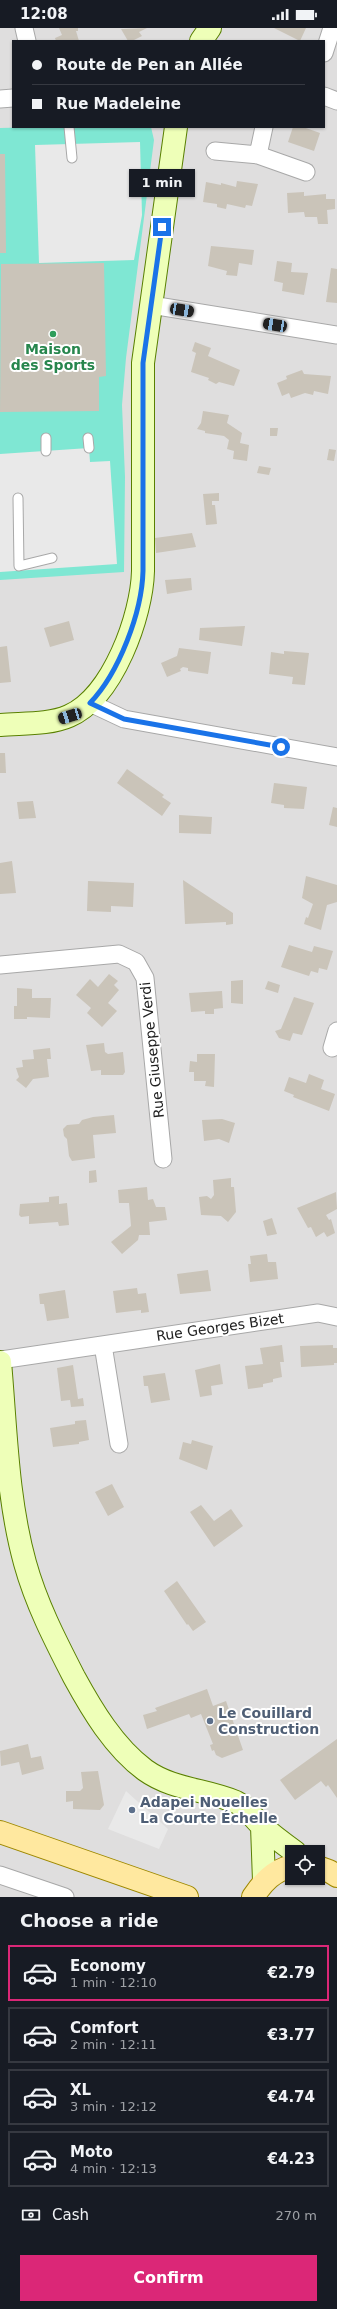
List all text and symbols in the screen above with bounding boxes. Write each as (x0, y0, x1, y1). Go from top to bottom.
text: 12:08 (20, 5, 68, 23)
text: Route de Pen an Allée (56, 56, 243, 74)
text: Rue Madeleine (56, 95, 181, 113)
callout: 1 min (129, 169, 195, 197)
text: 1 min (142, 175, 182, 190)
route end (153, 218, 171, 236)
car (169, 302, 195, 318)
car (262, 317, 288, 333)
marker: Maison des Sports (48, 329, 58, 339)
place label: Maison des Sports (11, 341, 95, 373)
car (57, 707, 83, 725)
route start (272, 738, 290, 756)
street label: Rue Giuseppe Verdi (137, 981, 167, 1119)
street label: Rue Georges Bizet (155, 1310, 285, 1344)
place label: Le Couillard Construction (218, 1705, 319, 1737)
marker: Le Couillard Construction (205, 1716, 215, 1726)
place label: Adapei Nouelles La Courte Échelle (140, 1794, 277, 1826)
marker: Adapei Nouelles La Courte Échelle (127, 1805, 137, 1815)
map controls (285, 1845, 325, 1885)
button: locate (285, 1845, 325, 1885)
text: Choose a ride (20, 1910, 159, 1931)
icon: car (22, 1955, 58, 1991)
text: Economy (70, 1957, 146, 1975)
text: €2.79 (268, 1964, 315, 1982)
text: 1 min · 12:10 (70, 1975, 157, 1990)
icon: car (22, 2017, 58, 2053)
text: Comfort (70, 2019, 138, 2037)
text: €3.77 (268, 2026, 315, 2044)
text: 2 min · 12:11 (70, 2037, 157, 2052)
icon: car (22, 2079, 58, 2115)
text: XL (70, 2081, 91, 2099)
text: €4.74 (268, 2088, 315, 2106)
text: 3 min · 12:12 (70, 2099, 157, 2114)
icon: car (22, 2141, 58, 2177)
text: Moto (70, 2143, 113, 2161)
text: €4.23 (268, 2150, 315, 2168)
text: 4 min · 12:13 (70, 2161, 157, 2176)
icon: cash (20, 2204, 42, 2226)
text: Cash (52, 2206, 89, 2224)
text: 270 m (275, 2208, 317, 2223)
button: Confirm (20, 2255, 317, 2301)

